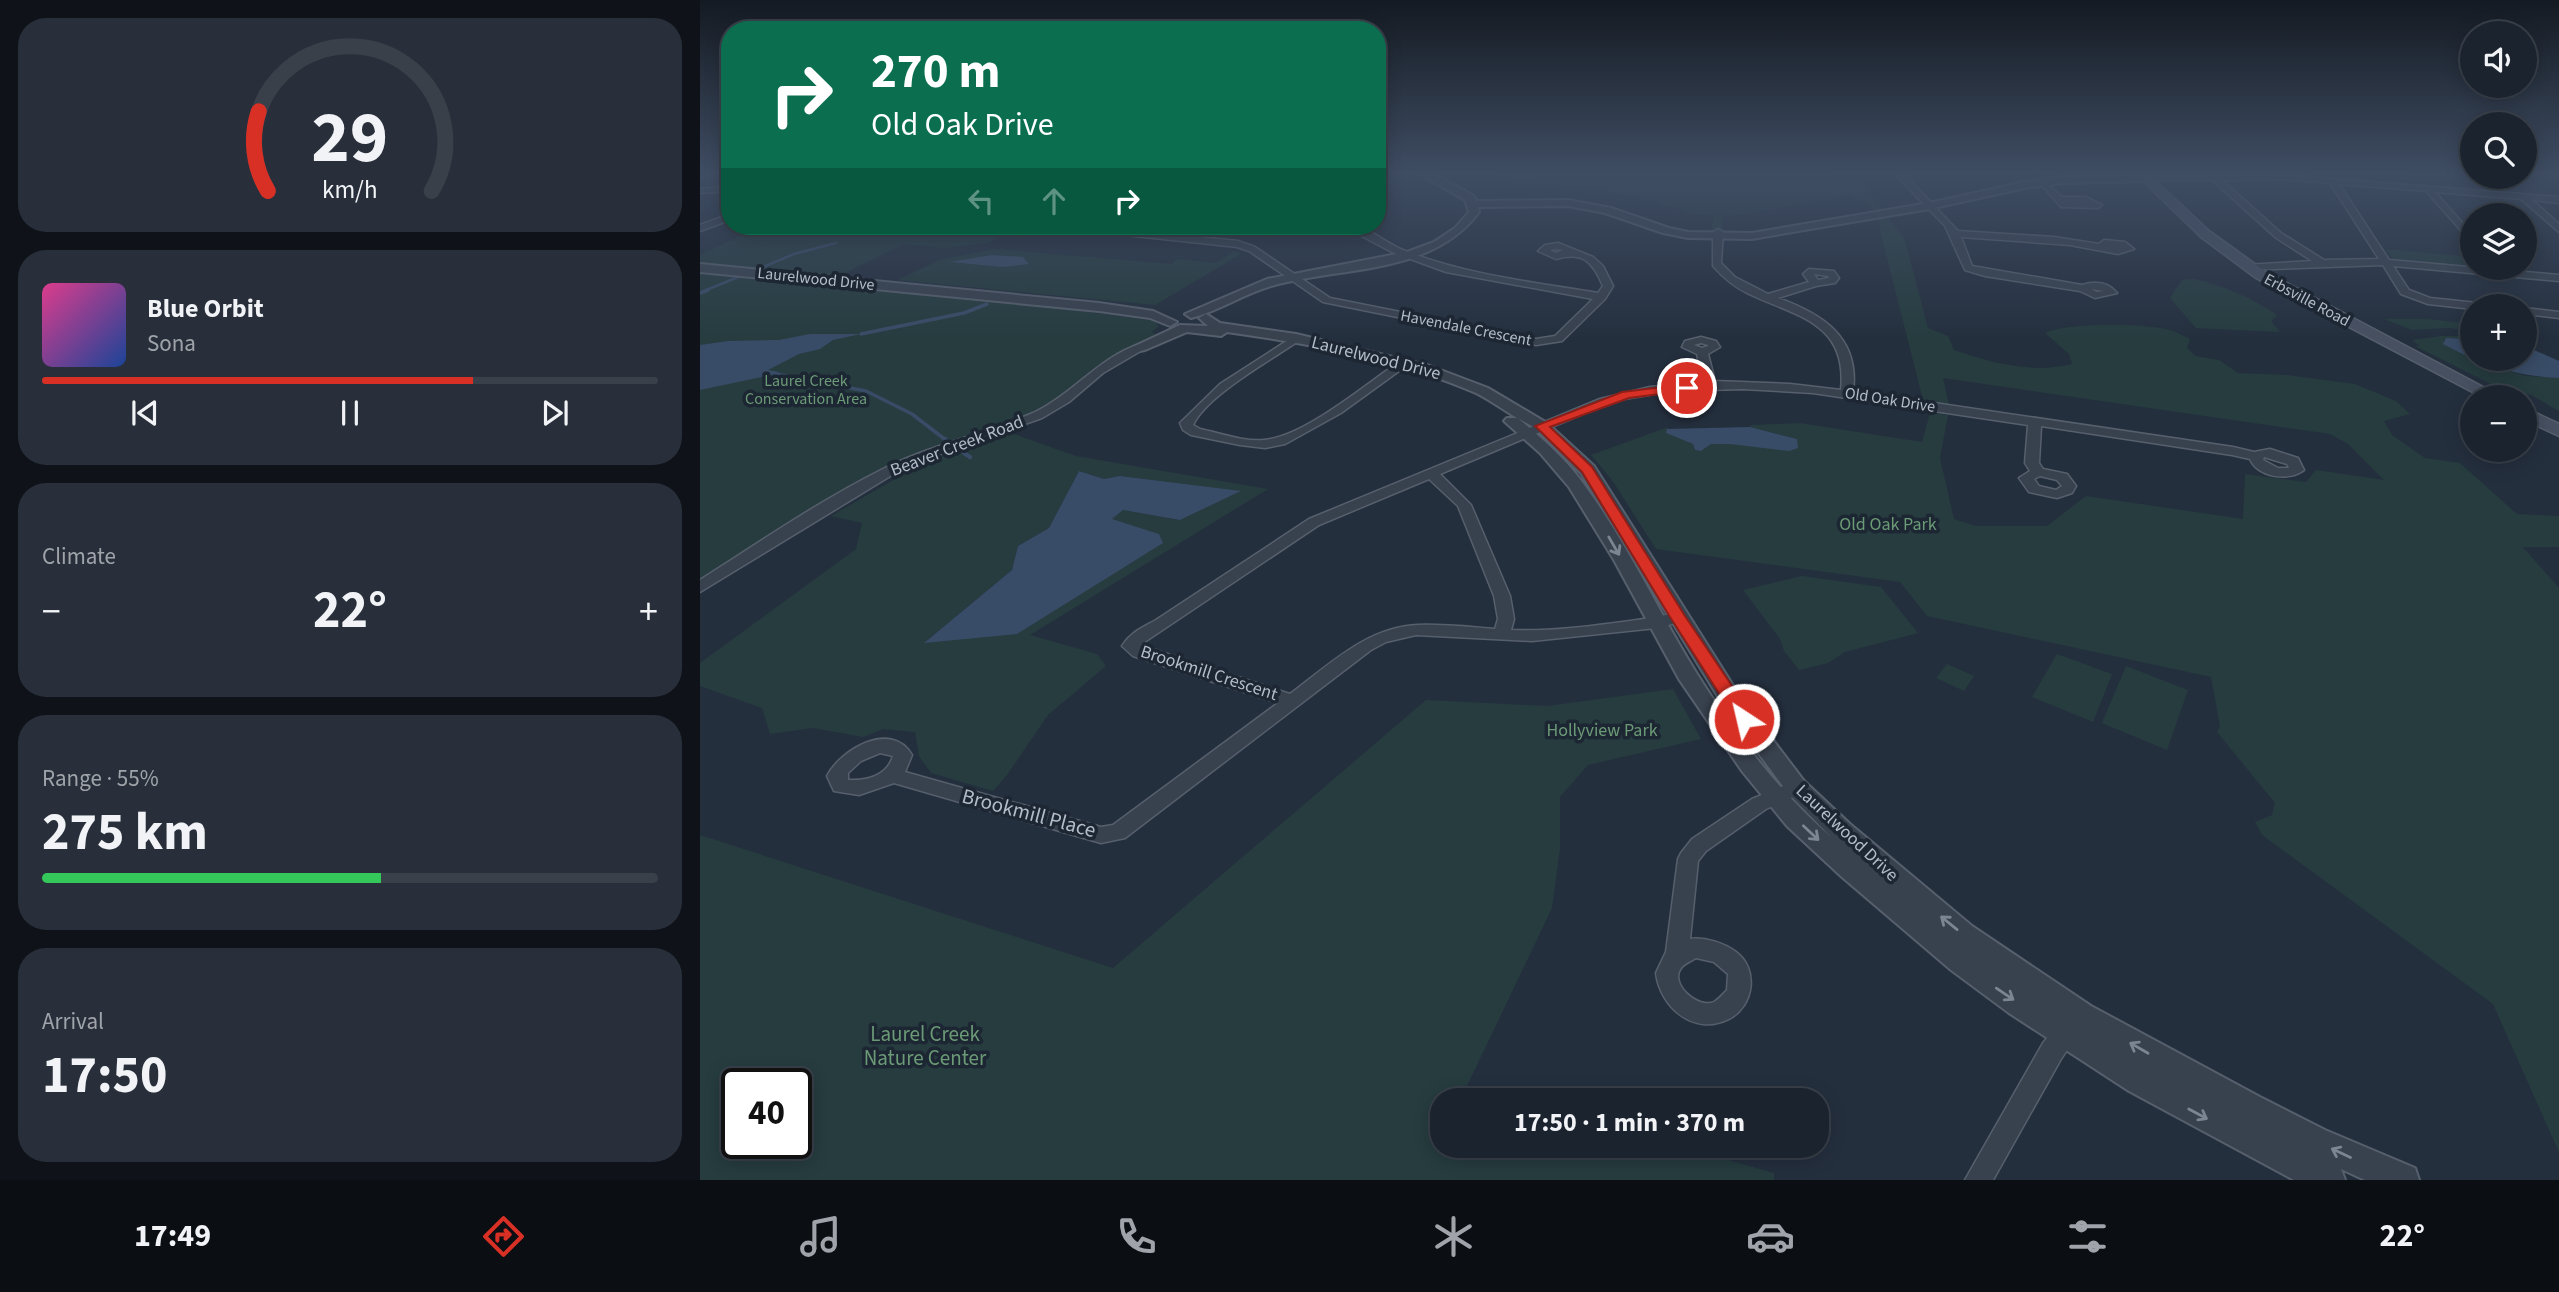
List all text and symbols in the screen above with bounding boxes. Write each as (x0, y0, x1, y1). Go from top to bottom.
map controls (2460, 21, 2537, 462)
button: sound (2460, 21, 2537, 98)
text: 270 m (871, 37, 1000, 107)
icon: right (756, 49, 847, 140)
text: 29 (312, 87, 388, 191)
text: Old Oak Drive (871, 102, 1054, 148)
button: search (2460, 112, 2537, 189)
text: km/h (322, 172, 378, 208)
icon: left (962, 182, 1000, 220)
icon: ahead (1035, 182, 1073, 220)
icon: right (1108, 182, 1146, 220)
button: layers (2460, 203, 2537, 280)
street label: Laurelwood Drive (756, 262, 876, 296)
street label: Erbsville Road (2260, 268, 2354, 332)
text: Blue Orbit (147, 290, 264, 327)
button: + (2460, 294, 2537, 371)
street label: Havendale Crescent (1399, 305, 1534, 352)
text: Sona (147, 327, 196, 360)
street label: Laurelwood Drive (1309, 330, 1443, 386)
pin (1657, 358, 1717, 418)
icon: arrive (1668, 369, 1706, 407)
park label: Laurel Creek Conservation Area (745, 370, 867, 410)
street label: Old Oak Drive (1843, 382, 1937, 418)
button: − (2460, 385, 2537, 462)
icon: previous (126, 394, 164, 432)
icon: pause (331, 394, 369, 432)
icon: next (536, 394, 574, 432)
street label: Beaver Creek Road (887, 409, 1027, 483)
park label: Old Oak Park (1839, 512, 1937, 537)
one-way arrow (1607, 536, 1621, 556)
text: Climate (42, 540, 116, 573)
text: 22° (313, 574, 387, 648)
text: − (42, 585, 61, 639)
text: + (639, 585, 658, 639)
street label: Brookmill Crescent (1137, 639, 1281, 707)
position arrow (1707, 682, 1781, 756)
park label: Hollyview Park (1546, 718, 1658, 743)
text: Range · 55% (42, 762, 159, 795)
street label: Laurelwood Drive (1790, 779, 1904, 887)
street label: Brookmill Place (959, 781, 1099, 845)
text: 275 km (42, 796, 208, 870)
one-way arrow (1803, 825, 1820, 842)
one-way arrow (1941, 916, 1959, 931)
one-way arrow (1995, 987, 2014, 1001)
text: Arrival (42, 1005, 104, 1038)
park label: Laurel Creek Nature Center (864, 1019, 987, 1073)
text: 17:50 (42, 1039, 167, 1113)
one-way arrow (2129, 1041, 2150, 1054)
speed limit sign: 40 (721, 1068, 812, 1159)
text: 17:50 · 1 min · 370 m (1514, 1104, 1745, 1141)
one-way arrow (2187, 1108, 2208, 1121)
one-way arrow (2331, 1146, 2352, 1159)
icon: directions (479, 1212, 528, 1261)
icon: music (796, 1212, 845, 1261)
icon: phone (1112, 1212, 1161, 1261)
icon: climate (1429, 1212, 1478, 1261)
icon: car (1746, 1212, 1795, 1261)
icon: filters (2063, 1212, 2112, 1261)
text: 17:49 (134, 1213, 211, 1259)
text: 22° (2380, 1213, 2425, 1259)

